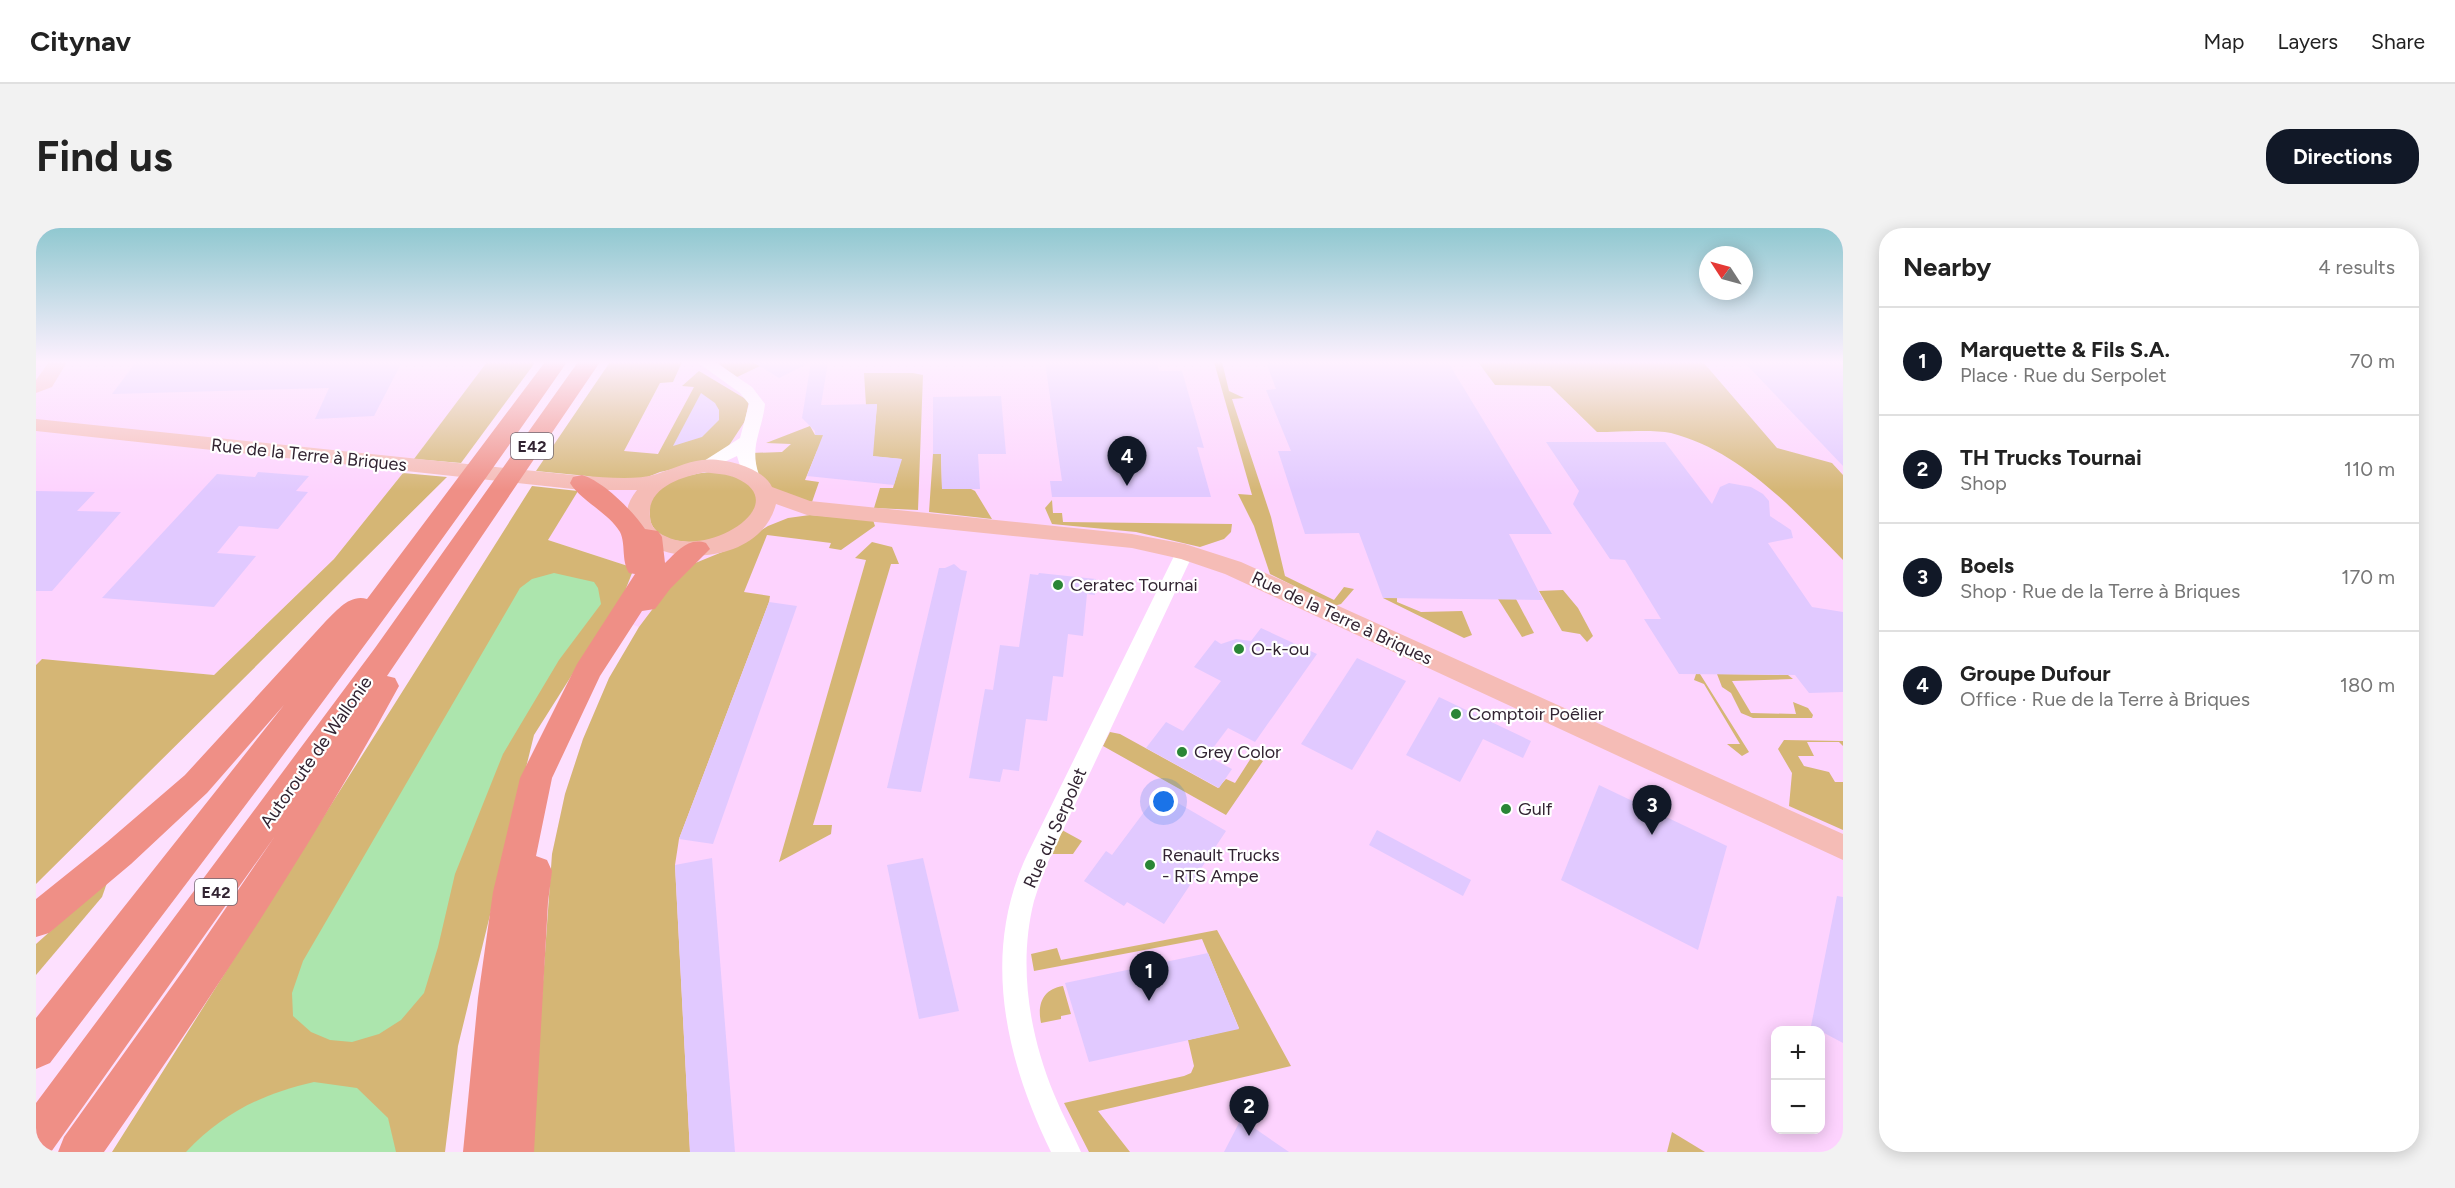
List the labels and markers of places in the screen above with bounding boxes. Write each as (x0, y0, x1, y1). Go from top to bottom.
pin: 4 (1108, 436, 1146, 486)
place label: Ceratec Tournai (1070, 574, 1198, 596)
marker: Ceratec Tournai (1051, 578, 1065, 592)
place label: O-k-ou (1251, 638, 1309, 660)
marker: O-k-ou (1232, 642, 1246, 656)
place label: Comptoir Poêlier (1468, 703, 1604, 725)
marker: Comptoir Poêlier (1449, 707, 1463, 721)
place label: Grey Color (1194, 741, 1281, 763)
marker: Grey Color (1175, 745, 1189, 759)
pin: 3 (1632, 786, 1672, 835)
place label: Gulf (1518, 798, 1553, 820)
marker: Gulf (1499, 802, 1513, 816)
place label: Renault Trucks - RTS Ampe (1162, 844, 1280, 887)
marker: Renault Trucks - RTS Ampe (1143, 858, 1157, 872)
pin: 1 (1130, 952, 1168, 1001)
pin: 2 (1230, 1086, 1268, 1136)

